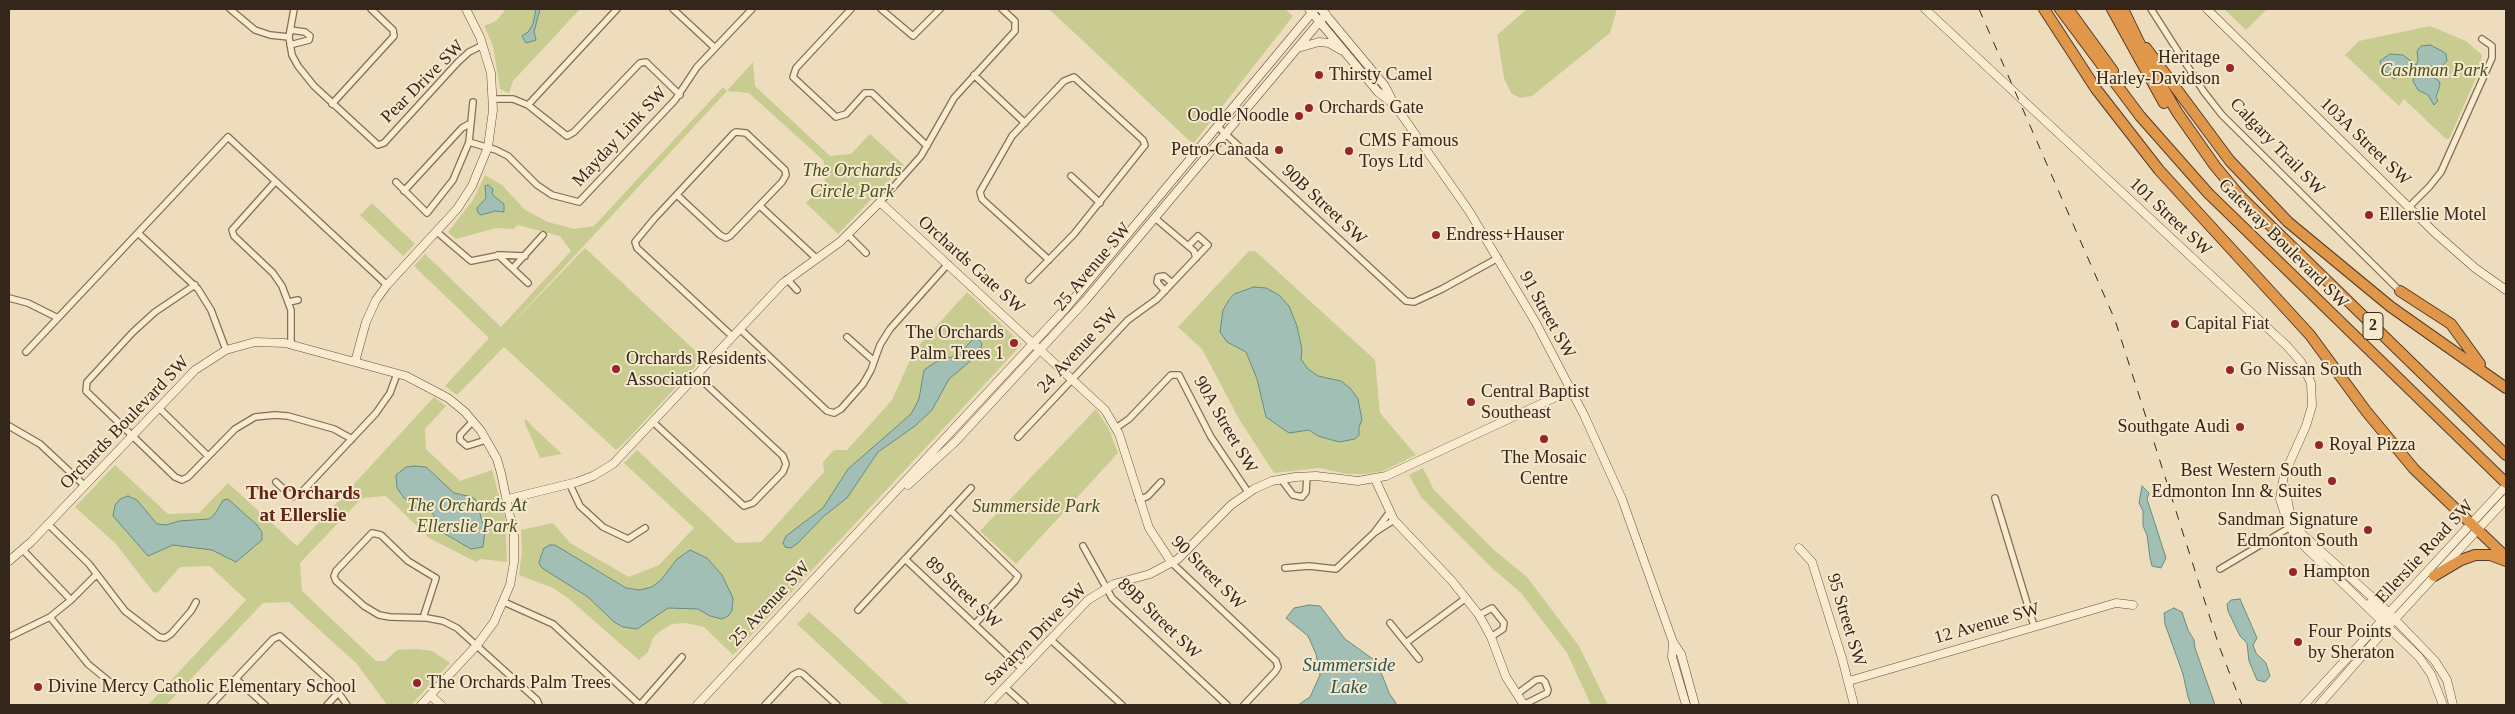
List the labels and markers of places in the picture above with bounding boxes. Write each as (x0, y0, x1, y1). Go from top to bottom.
place label: Heritage Harley-Davidson (2096, 47, 2220, 90)
marker: Heritage Harley-Davidson (2224, 62, 2236, 74)
place label: Thirsty Camel (1329, 64, 1432, 86)
marker: Thirsty Camel (1313, 69, 1325, 81)
place label: Orchards Gate (1319, 97, 1423, 119)
marker: Orchards Gate (1303, 102, 1315, 114)
place label: Oodle Noodle (1188, 105, 1289, 127)
marker: Oodle Noodle (1293, 110, 1305, 122)
place label: CMS Famous Toys Ltd (1359, 130, 1459, 172)
place label: Petro-Canada (1171, 139, 1269, 161)
marker: Petro-Canada (1273, 144, 1285, 156)
marker: CMS Famous Toys Ltd (1343, 145, 1355, 157)
place label: Ellerslie Motel (2379, 204, 2486, 226)
marker: Ellerslie Motel (2363, 209, 2375, 221)
place label: Endress+Hauser (1446, 224, 1564, 246)
marker: Endress+Hauser (1430, 229, 1442, 241)
place label: Capital Fiat (2185, 313, 2269, 335)
marker: Capital Fiat (2169, 318, 2181, 330)
place label: The Orchards Palm Trees 1 (906, 322, 1004, 364)
marker: The Orchards Palm Trees 1 (1008, 337, 1020, 349)
place label: Orchards Residents Association (626, 348, 766, 390)
place label: Go Nissan South (2240, 359, 2362, 381)
marker: Orchards Residents Association (610, 363, 622, 375)
marker: Go Nissan South (2224, 364, 2236, 376)
place label: Central Baptist Southeast (1481, 381, 1589, 424)
marker: Central Baptist Southeast (1465, 396, 1477, 408)
place label: Southgate Audi (2118, 416, 2230, 438)
marker: Southgate Audi (2234, 421, 2246, 433)
marker: The Mosaic Centre (1538, 433, 1550, 445)
place label: Royal Pizza (2329, 434, 2415, 456)
marker: Royal Pizza (2313, 439, 2325, 451)
place label: The Mosaic Centre (1501, 447, 1587, 489)
place label: Best Western South Edmonton Inn & Suites (2152, 460, 2322, 502)
marker: Best Western South Edmonton Inn & Suites (2326, 475, 2338, 487)
place label: Sandman Signature Edmonton South (2218, 509, 2358, 552)
marker: Sandman Signature Edmonton South (2362, 524, 2374, 536)
place label: Hampton (2303, 561, 2370, 583)
marker: Hampton (2287, 566, 2299, 578)
place label: Four Points by Sheraton (2308, 621, 2394, 664)
marker: Four Points by Sheraton (2292, 636, 2304, 648)
place label: The Orchards Palm Trees (427, 672, 611, 694)
place label: Divine Mercy Catholic Elementary School (48, 676, 356, 698)
marker: The Orchards Palm Trees (411, 677, 423, 689)
marker: Divine Mercy Catholic Elementary School (32, 681, 44, 693)

